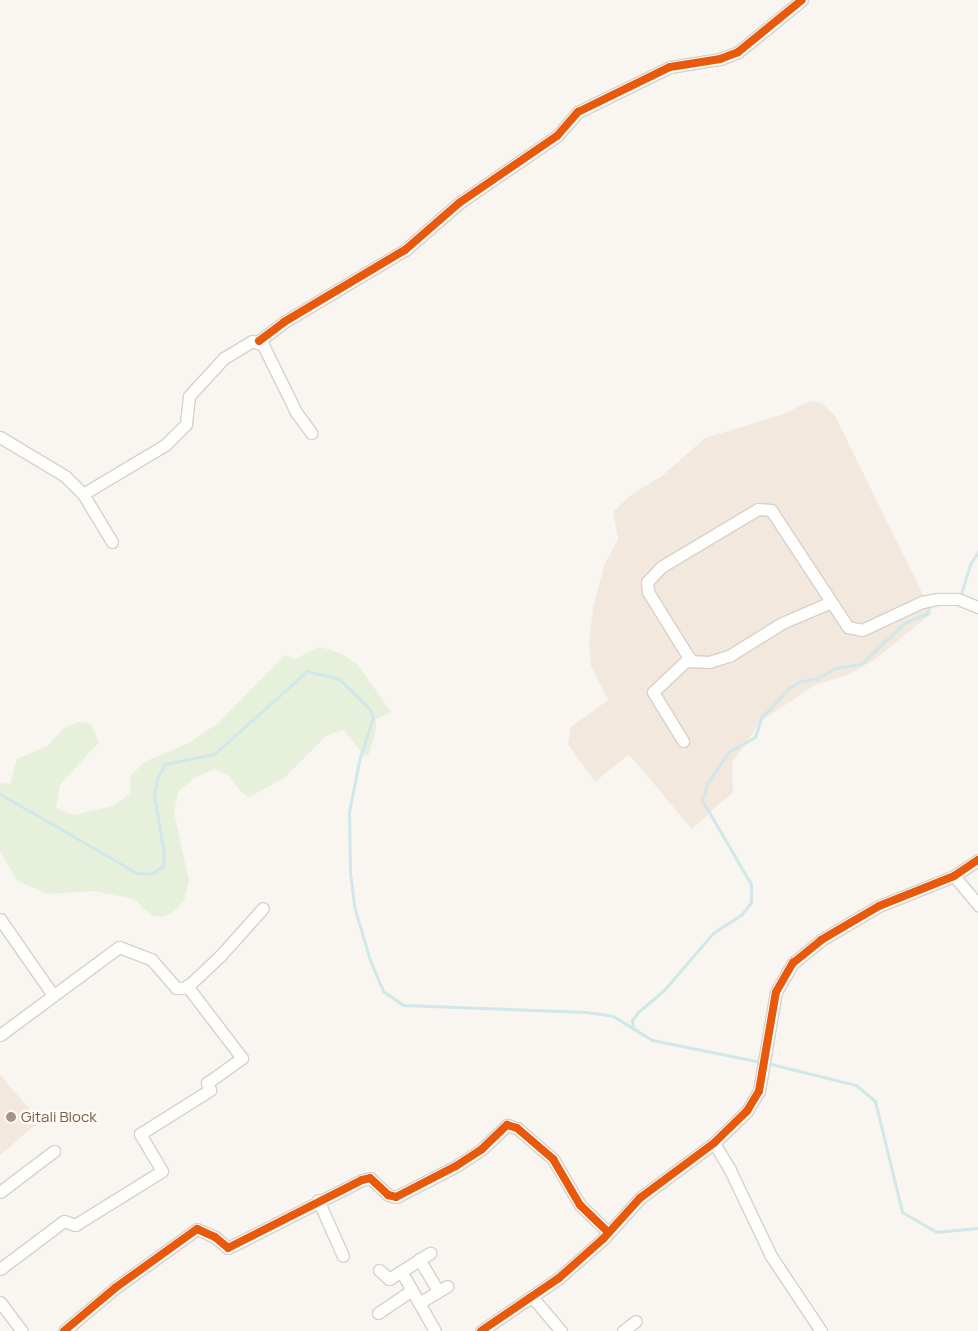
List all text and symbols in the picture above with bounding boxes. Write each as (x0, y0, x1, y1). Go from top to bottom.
place label: Gitali Block (21, 1108, 97, 1126)
marker: Gitali Block (5, 1111, 17, 1123)

